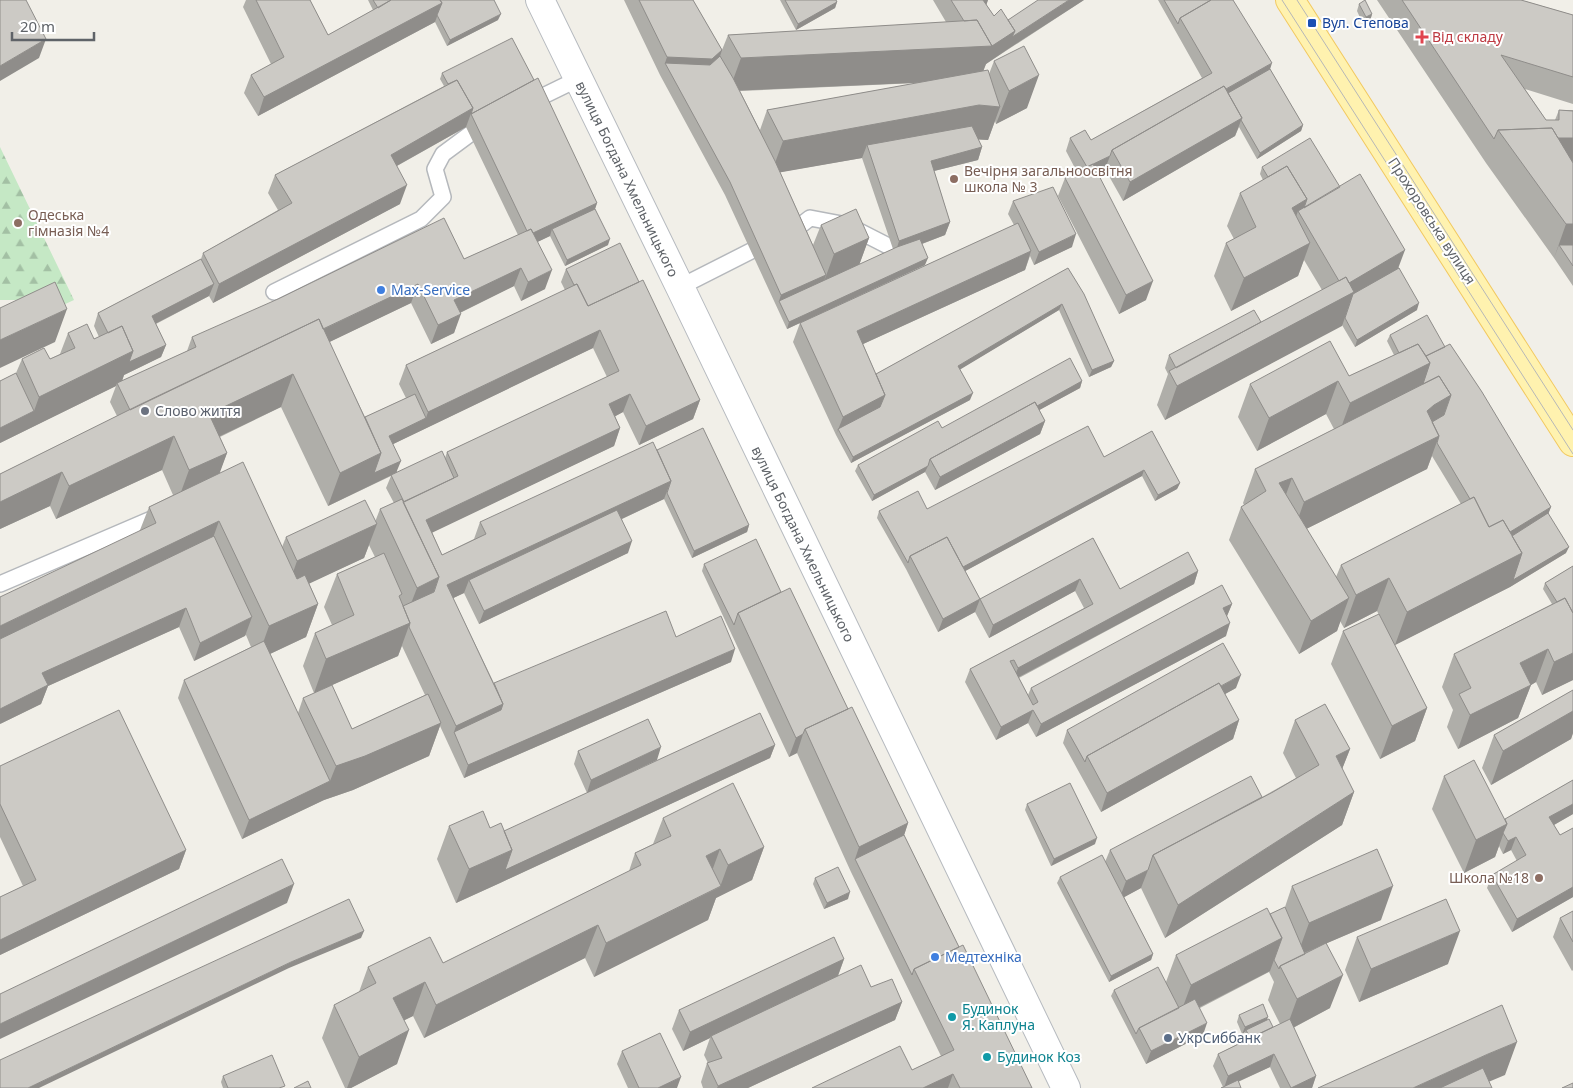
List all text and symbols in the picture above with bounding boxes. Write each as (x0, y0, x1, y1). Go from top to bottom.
scale bar (12, 10, 95, 42)
place label: Вул. Степова (1322, 13, 1409, 32)
text: 20 m (20, 16, 55, 36)
marker: Вул. Степова (1306, 17, 1318, 29)
place label: Від складу (1432, 27, 1504, 46)
marker: Від складу (1416, 31, 1428, 43)
street label: вулиця Богдана Хмельницького (572, 78, 683, 280)
street label: Прохоровська вулиця (1384, 154, 1481, 288)
place label: Вечірня загальноосвітня школа № 3 (964, 161, 1133, 196)
marker: Вечірня загальноосвітня школа № 3 (948, 173, 960, 185)
place label: Одеська гімназія №4 (28, 205, 109, 240)
marker: Одеська гімназія №4 (12, 217, 24, 229)
place label: Max-Service (391, 280, 470, 299)
marker: Max-Service (375, 284, 387, 296)
place label: Слово життя (155, 401, 241, 420)
marker: Слово життя (139, 405, 151, 417)
street label: вулиця Богдана Хмельницького (748, 443, 859, 645)
place label: Школа №18 (1449, 868, 1529, 887)
marker: Школа №18 (1533, 872, 1545, 884)
place label: Медтехніка (945, 947, 1022, 966)
marker: Медтехніка (929, 951, 941, 963)
place label: Будинок Я. Каплуна (962, 999, 1035, 1034)
marker: Будинок Я. Каплуна (946, 1011, 958, 1023)
place label: УкрСиббанк (1178, 1028, 1261, 1047)
marker: УкрСиббанк (1162, 1032, 1174, 1044)
place label: Будинок Коз (997, 1047, 1081, 1066)
marker: Будинок Коз (981, 1051, 993, 1063)

